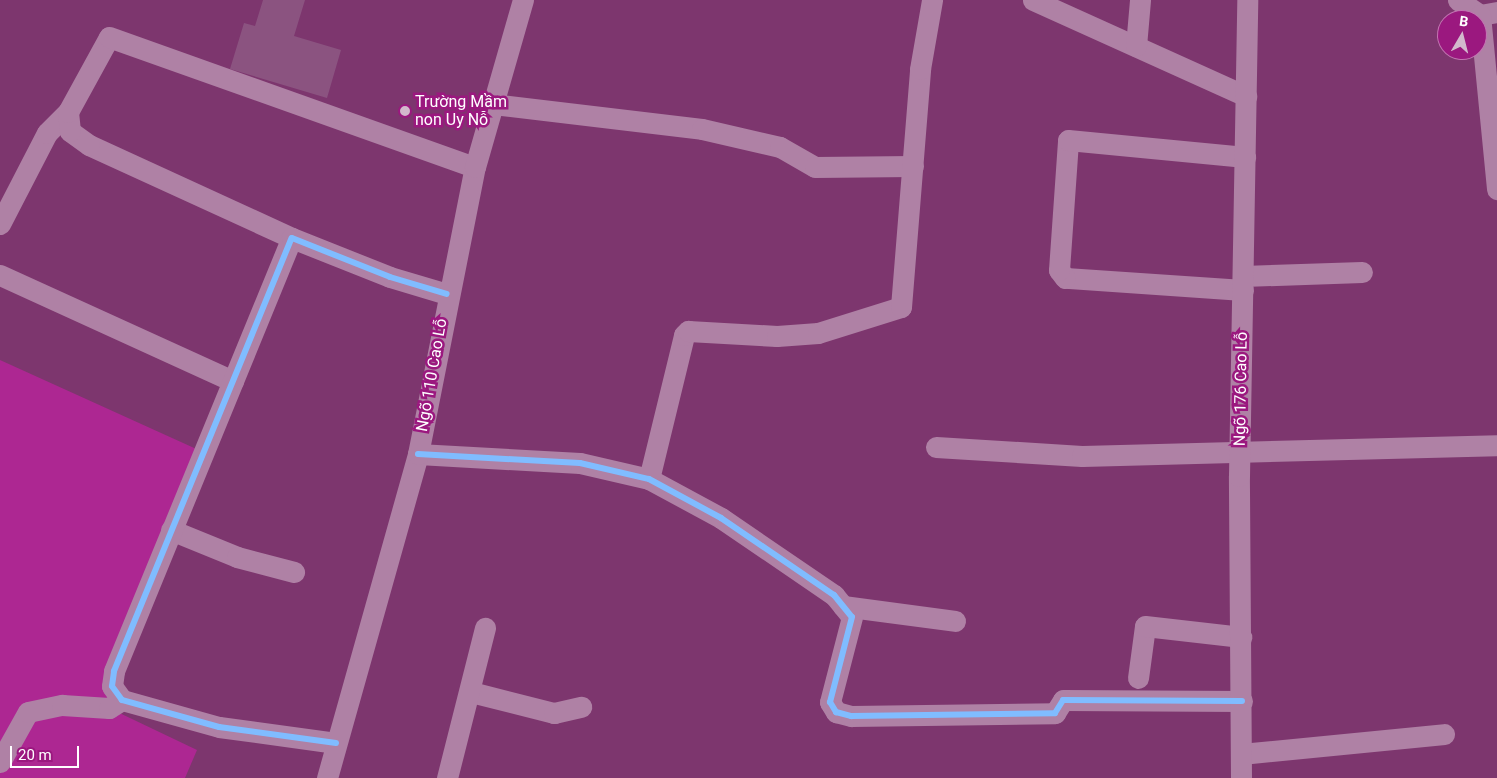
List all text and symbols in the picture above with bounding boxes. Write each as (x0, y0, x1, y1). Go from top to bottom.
north arrow (1437, 10, 1487, 60)
text: B (1458, 13, 1469, 30)
place label: Trường Mầm non Uy Nỗ (415, 92, 507, 130)
marker: Trường Mầm non Uy Nỗ (399, 105, 411, 117)
street label: Ngõ 110 Cao Lỗ (413, 317, 451, 433)
street label: Ngõ 176 Cao Lỗ (1230, 332, 1252, 446)
scale bar (12, 736, 81, 768)
text: 20 m (18, 746, 52, 764)

